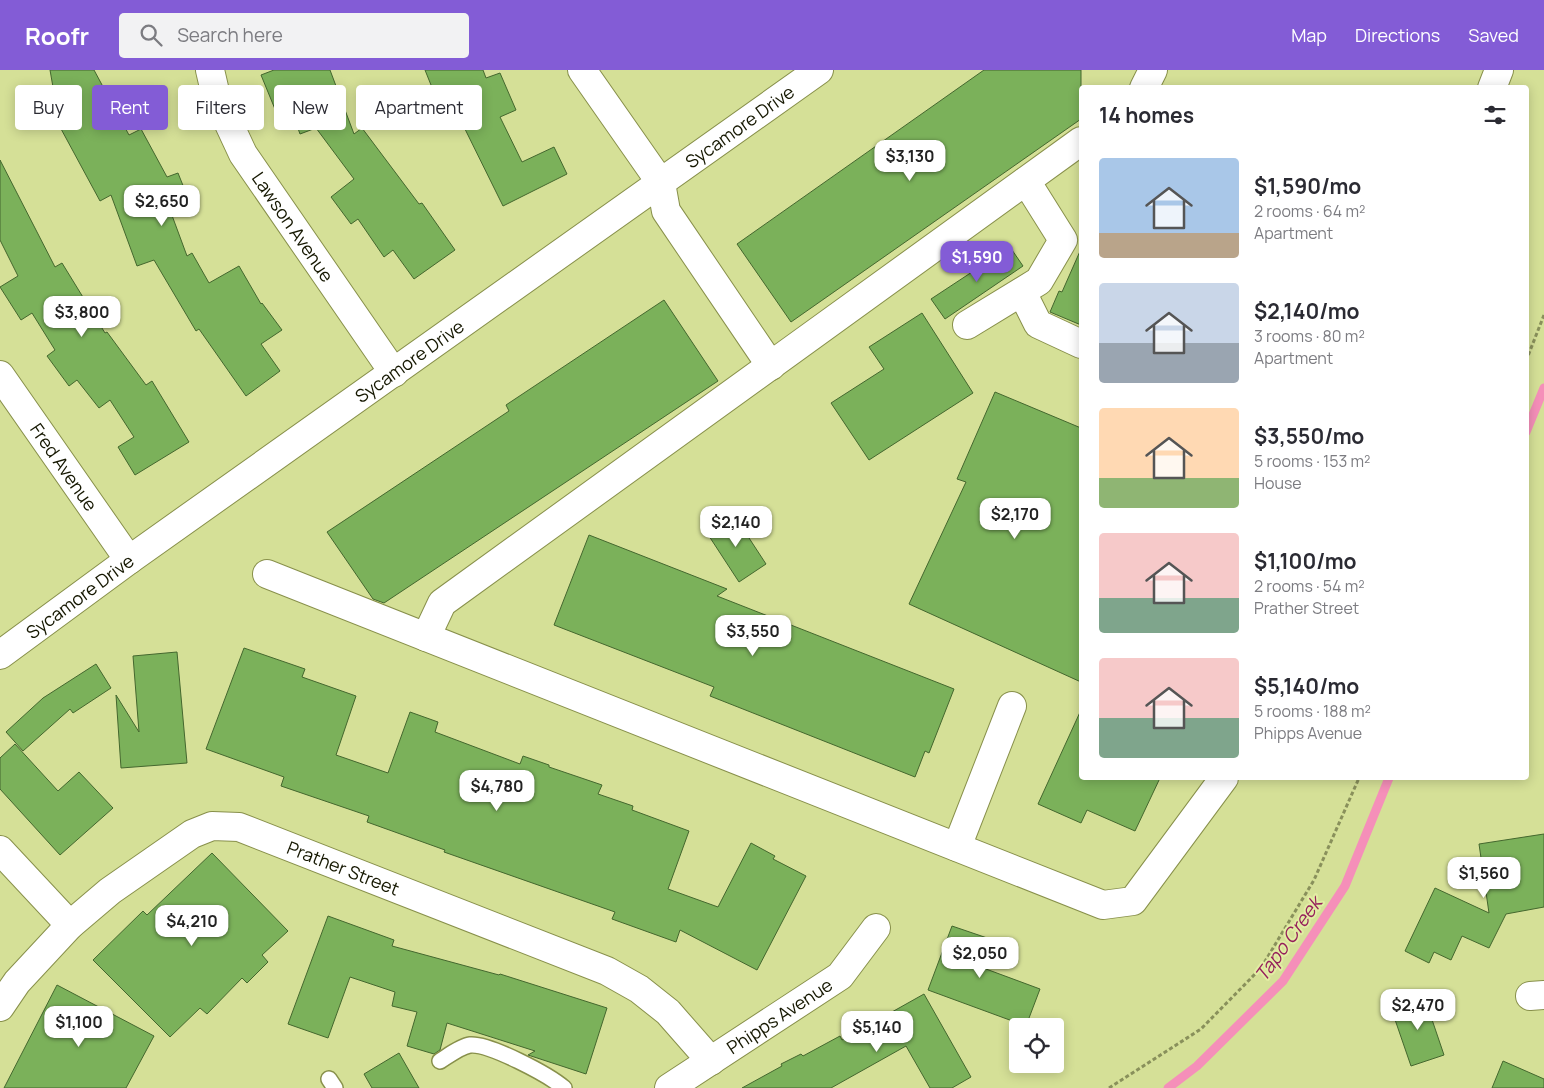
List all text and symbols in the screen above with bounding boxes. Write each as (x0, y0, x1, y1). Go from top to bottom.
search box (119, 13, 469, 58)
text: Roofr (25, 19, 89, 52)
icon: search (137, 21, 165, 49)
text: Search here (177, 22, 283, 48)
text: Map (1291, 23, 1327, 47)
text: Directions (1355, 23, 1440, 47)
text: Saved (1468, 23, 1519, 47)
street label: Sycamore Drive (680, 79, 799, 173)
chip: Buy (15, 85, 82, 130)
chip: Rent (92, 85, 168, 130)
chip: Filters (178, 85, 264, 130)
chip: New (274, 85, 346, 130)
chip: Apartment (356, 85, 482, 130)
text: 14 homes (1099, 101, 1194, 129)
icon: filters (1481, 101, 1509, 129)
pin: $3,130 (869, 140, 951, 182)
text: $3,130 (885, 145, 935, 167)
street label: Lawson Avenue (247, 167, 339, 286)
text: $1,590/mo (1254, 172, 1361, 200)
icon: home (1139, 178, 1199, 238)
pin: $2,650 (121, 184, 203, 227)
text: $2,650 (135, 190, 189, 212)
text: 2 rooms · 64 m² (1254, 200, 1365, 222)
text: Apartment (1254, 222, 1333, 244)
pin: $1,590 (936, 240, 1018, 283)
text: $1,590 (951, 246, 1003, 268)
pin: $3,800 (41, 296, 123, 338)
text: $2,140/mo (1254, 297, 1360, 325)
text: $3,800 (54, 301, 110, 323)
icon: home (1139, 303, 1199, 363)
street label: Sycamore Drive (350, 314, 469, 408)
text: 3 rooms · 80 m² (1254, 325, 1365, 347)
text: Apartment (1254, 347, 1333, 369)
street label: Fred Avenue (25, 418, 103, 516)
text: $3,550/mo (1254, 422, 1364, 450)
icon: home (1139, 428, 1199, 488)
text: 5 rooms · 153 m² (1254, 450, 1370, 472)
text: House (1254, 472, 1302, 494)
pin: $2,170 (974, 498, 1056, 540)
text: $2,170 (991, 503, 1039, 525)
pin: $2,140 (695, 506, 777, 548)
text: $2,140 (711, 511, 761, 533)
text: $1,100/mo (1254, 547, 1356, 575)
street label: Sycamore Drive (21, 549, 139, 644)
icon: home (1139, 553, 1199, 613)
text: 2 rooms · 54 m² (1254, 575, 1365, 597)
text: Prather Street (1254, 597, 1359, 619)
pin: $3,550 (712, 614, 794, 657)
text: $3,550 (726, 620, 780, 642)
text: $5,140/mo (1254, 672, 1359, 700)
icon: home (1139, 678, 1199, 738)
text: 5 rooms · 188 m² (1254, 700, 1371, 722)
text: Phipps Avenue (1254, 722, 1362, 744)
pin: $4,780 (456, 770, 538, 812)
text: $4,780 (470, 775, 524, 797)
street label: Prather Street (284, 835, 403, 901)
pin: $1,560 (1443, 856, 1525, 899)
text: $1,560 (1458, 862, 1510, 884)
water label: Tapo Creek (1248, 889, 1329, 987)
pin: $4,210 (151, 904, 233, 947)
text: $4,210 (166, 910, 218, 932)
pin: $2,050 (939, 936, 1021, 979)
text: $2,050 (953, 942, 1007, 964)
street label: Phipps Avenue (722, 972, 837, 1059)
pin: $2,470 (1377, 988, 1459, 1031)
text: $2,470 (1391, 994, 1445, 1016)
pin: $1,100 (38, 1006, 120, 1048)
pin: $5,140 (836, 1010, 918, 1053)
text: $1,100 (55, 1011, 103, 1033)
text: $5,140 (852, 1016, 902, 1038)
map controls (1009, 1018, 1064, 1073)
button: locate (1009, 1018, 1064, 1073)

